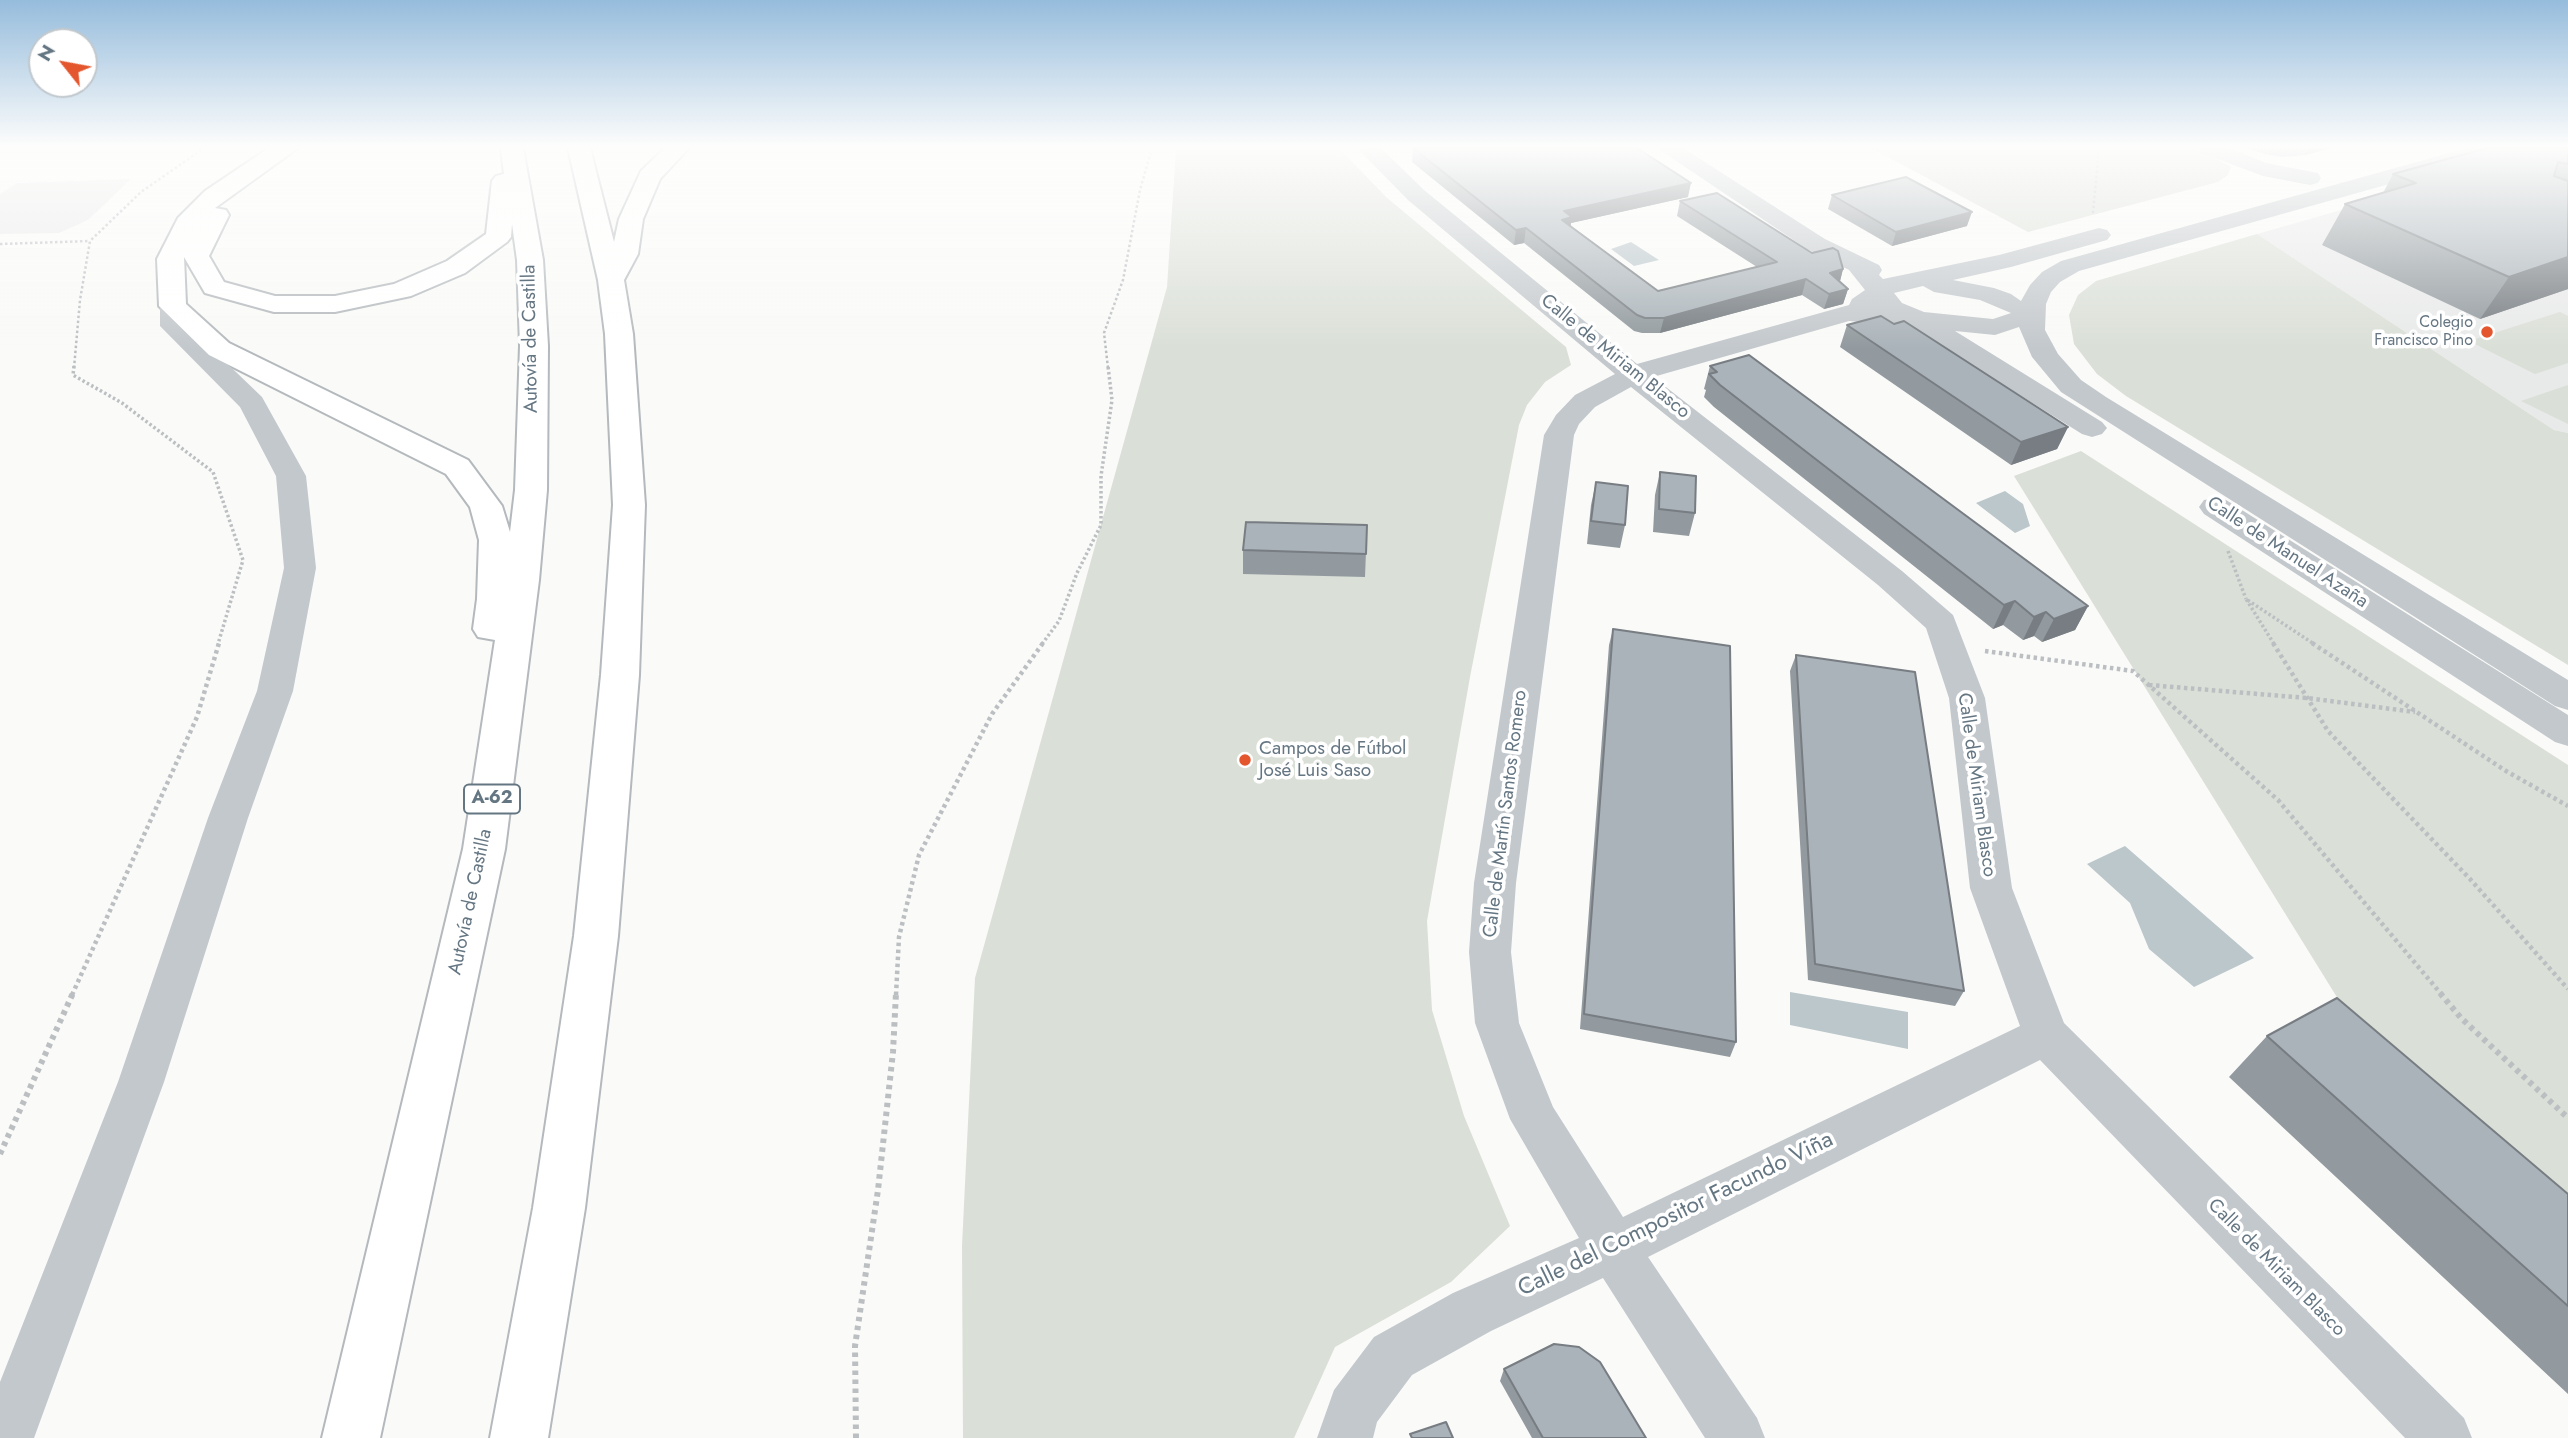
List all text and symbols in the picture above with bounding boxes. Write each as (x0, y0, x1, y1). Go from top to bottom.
north arrow (28, 28, 98, 98)
text: N (31, 40, 62, 66)
street label: Autovía de Castilla (518, 265, 544, 413)
street label: Calle de Miriam Blasco (1536, 290, 1694, 424)
place label: Colegio Francisco Pino (2374, 313, 2473, 351)
marker: Colegio Francisco Pino (2479, 324, 2495, 340)
street label: Calle de Manuel Azaña (2202, 492, 2372, 614)
street label: Calle de Martín Santos Romero (1480, 689, 1532, 939)
street label: Calle de Miriam Blasco (1952, 692, 2000, 878)
place label: Campos de Fútbol José Luis Saso (1259, 738, 1406, 782)
marker: Campos de Fútbol José Luis Saso (1237, 752, 1253, 768)
road number: A-62 (464, 784, 520, 814)
street label: Autovía de Castilla (444, 827, 498, 977)
street label: Calle del Compositor Facundo Viña (1514, 1126, 1838, 1304)
street label: Calle de Miriam Blasco (2202, 1194, 2350, 1342)

